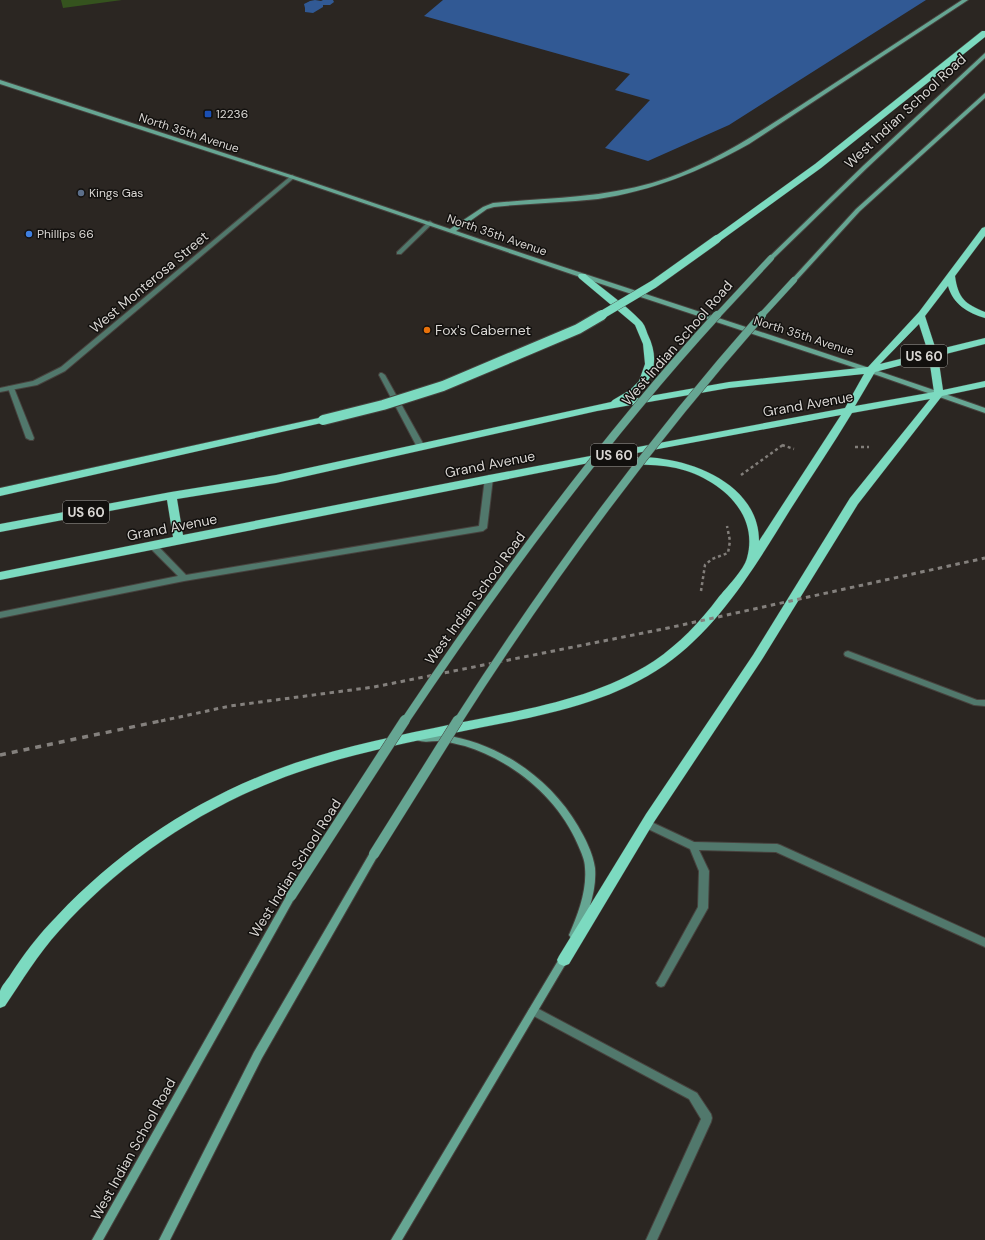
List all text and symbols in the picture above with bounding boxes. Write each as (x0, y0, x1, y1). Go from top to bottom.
street label: West Indian School Road (840, 50, 970, 172)
place label: 12236 (216, 106, 248, 122)
street label: North 35th Avenue (137, 109, 241, 157)
marker: 12236 (203, 109, 213, 119)
place label: Kings Gas (89, 185, 143, 201)
marker: Kings Gas (76, 188, 86, 198)
street label: North 35th Avenue (445, 210, 549, 260)
place label: Phillips 66 (37, 226, 94, 242)
street label: West Monterosa Street (86, 227, 212, 337)
marker: Phillips 66 (24, 229, 34, 239)
street label: West Indian School Road (618, 277, 736, 409)
street label: North 35th Avenue (752, 312, 856, 360)
place label: Fox's Cabernet (435, 321, 531, 339)
marker: Fox's Cabernet (422, 325, 432, 335)
road number: US 60 (901, 345, 947, 367)
street label: Grand Avenue (761, 387, 855, 421)
road number: US 60 (591, 444, 637, 466)
street label: Grand Avenue (443, 446, 537, 482)
road number: US 60 (63, 501, 109, 523)
street label: Grand Avenue (125, 509, 219, 545)
street label: West Indian School Road (421, 528, 529, 668)
street label: West Indian School Road (245, 795, 345, 941)
street label: West Indian School Road (86, 1075, 180, 1223)

